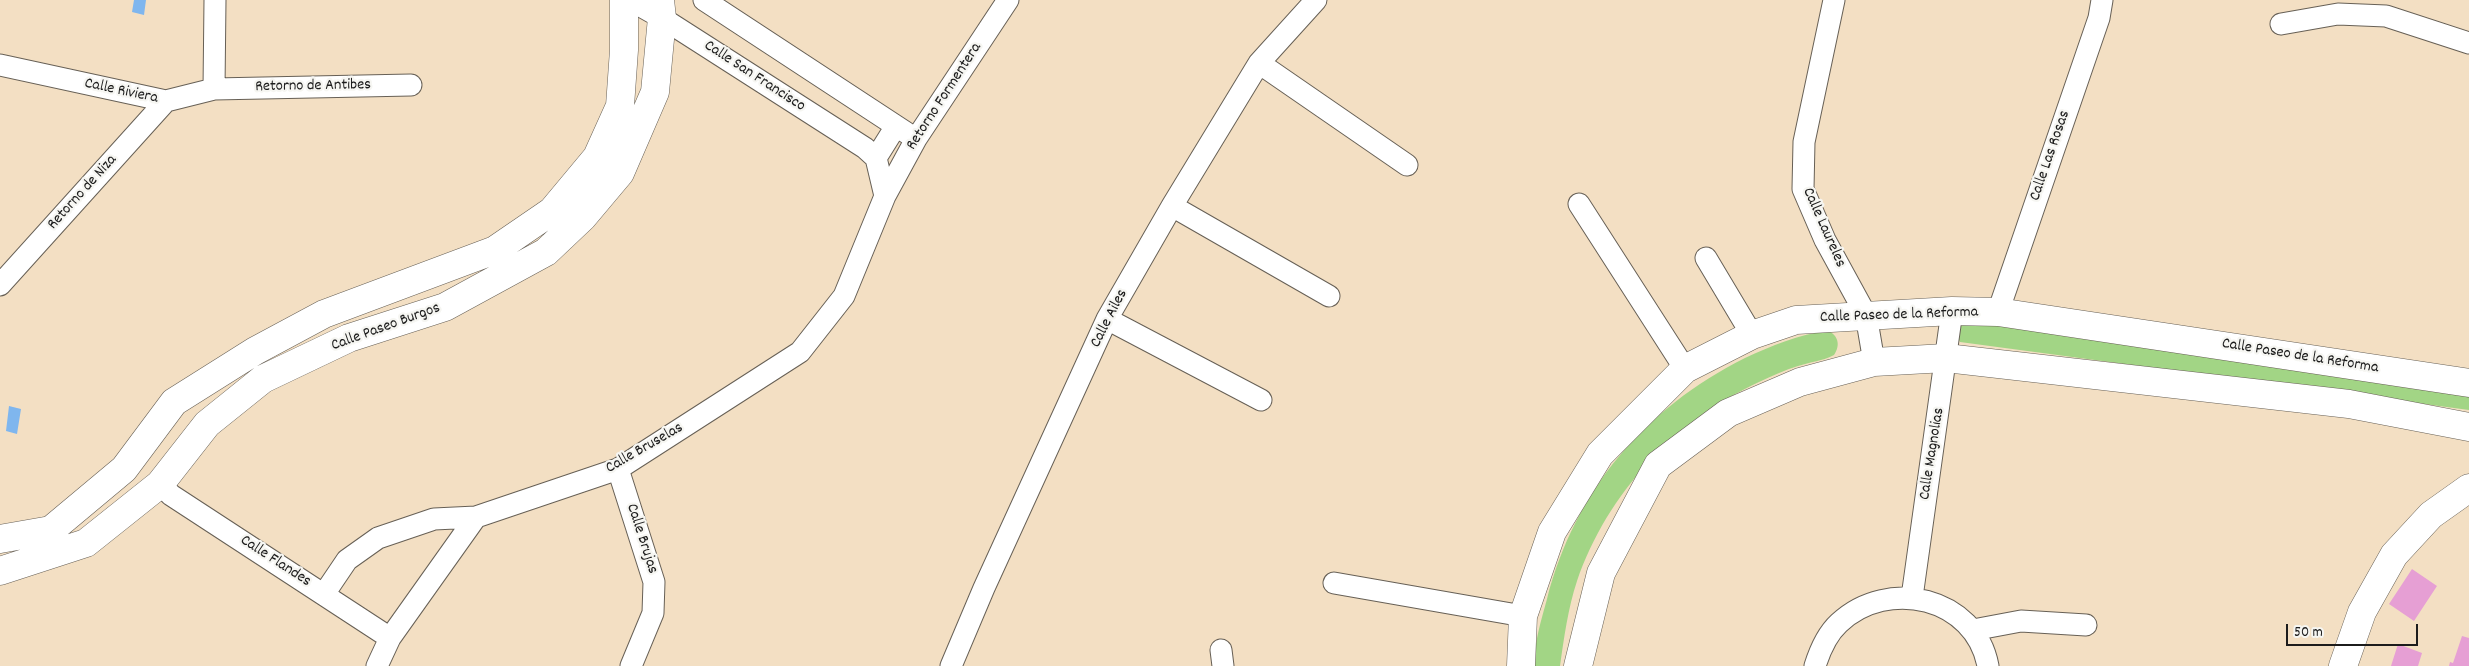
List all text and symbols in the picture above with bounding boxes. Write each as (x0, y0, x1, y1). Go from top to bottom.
street label: Calle San Francisco (700, 37, 808, 117)
street label: Retorno Formentera (903, 40, 987, 154)
street label: Calle Riviera (83, 75, 159, 109)
street label: Retorno de Antibes (255, 76, 371, 98)
street label: Calle Las Rosas (2027, 108, 2075, 204)
street label: Retorno de Niza (44, 151, 122, 235)
street label: Calle Laureles (1797, 185, 1849, 271)
street label: Calle Ailes (1087, 287, 1133, 351)
street label: Calle Paseo Burgos (329, 299, 443, 357)
street label: Calle Paseo de la Reforma (1820, 304, 1978, 328)
street label: Calle Paseo de la Reforma (2220, 335, 2380, 379)
street label: Calle Magnolias (1916, 407, 1950, 501)
street label: Calle Bruselas (603, 419, 687, 479)
street label: Calle Brujas (621, 502, 661, 576)
street label: Calle Flandes (236, 532, 314, 592)
scale bar (2289, 614, 2422, 646)
text: 50 m (2294, 622, 2323, 644)

